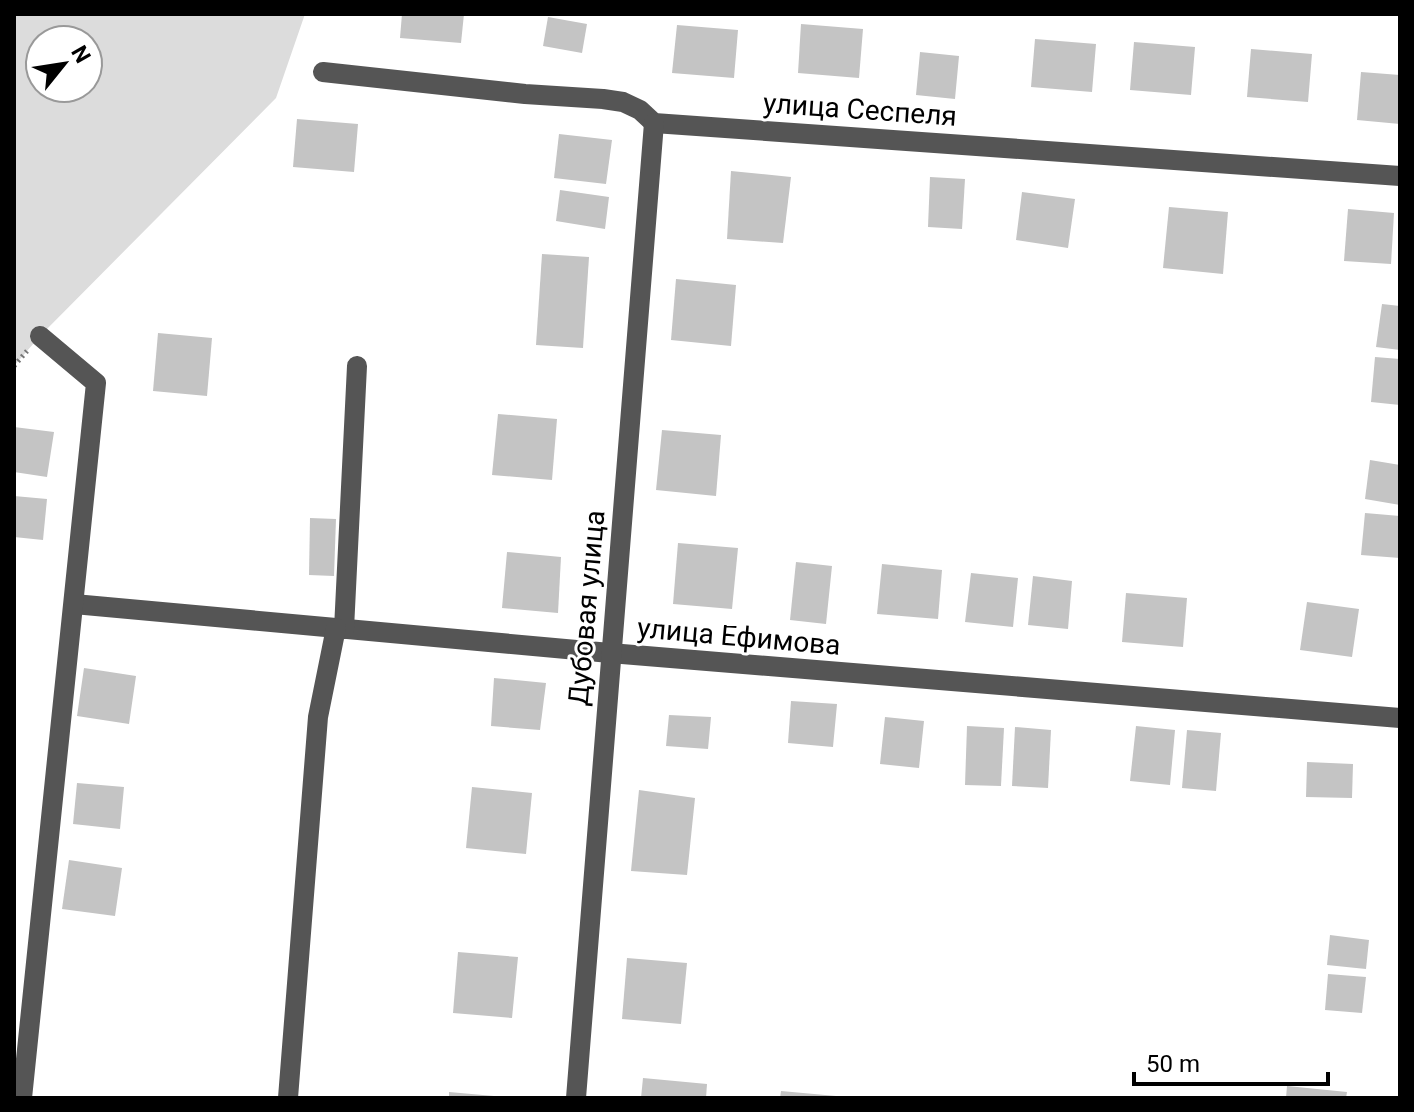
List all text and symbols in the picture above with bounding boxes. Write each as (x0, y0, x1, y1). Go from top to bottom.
north arrow (24, 24, 104, 104)
text: N (66, 41, 96, 67)
street label: улица Сеспеля (762, 86, 958, 133)
street label: Дубовая улица (562, 509, 611, 707)
street label: улица Ефимова (636, 611, 842, 662)
scale bar (1134, 1036, 1328, 1086)
text: 50 m (1146, 1050, 1200, 1078)

